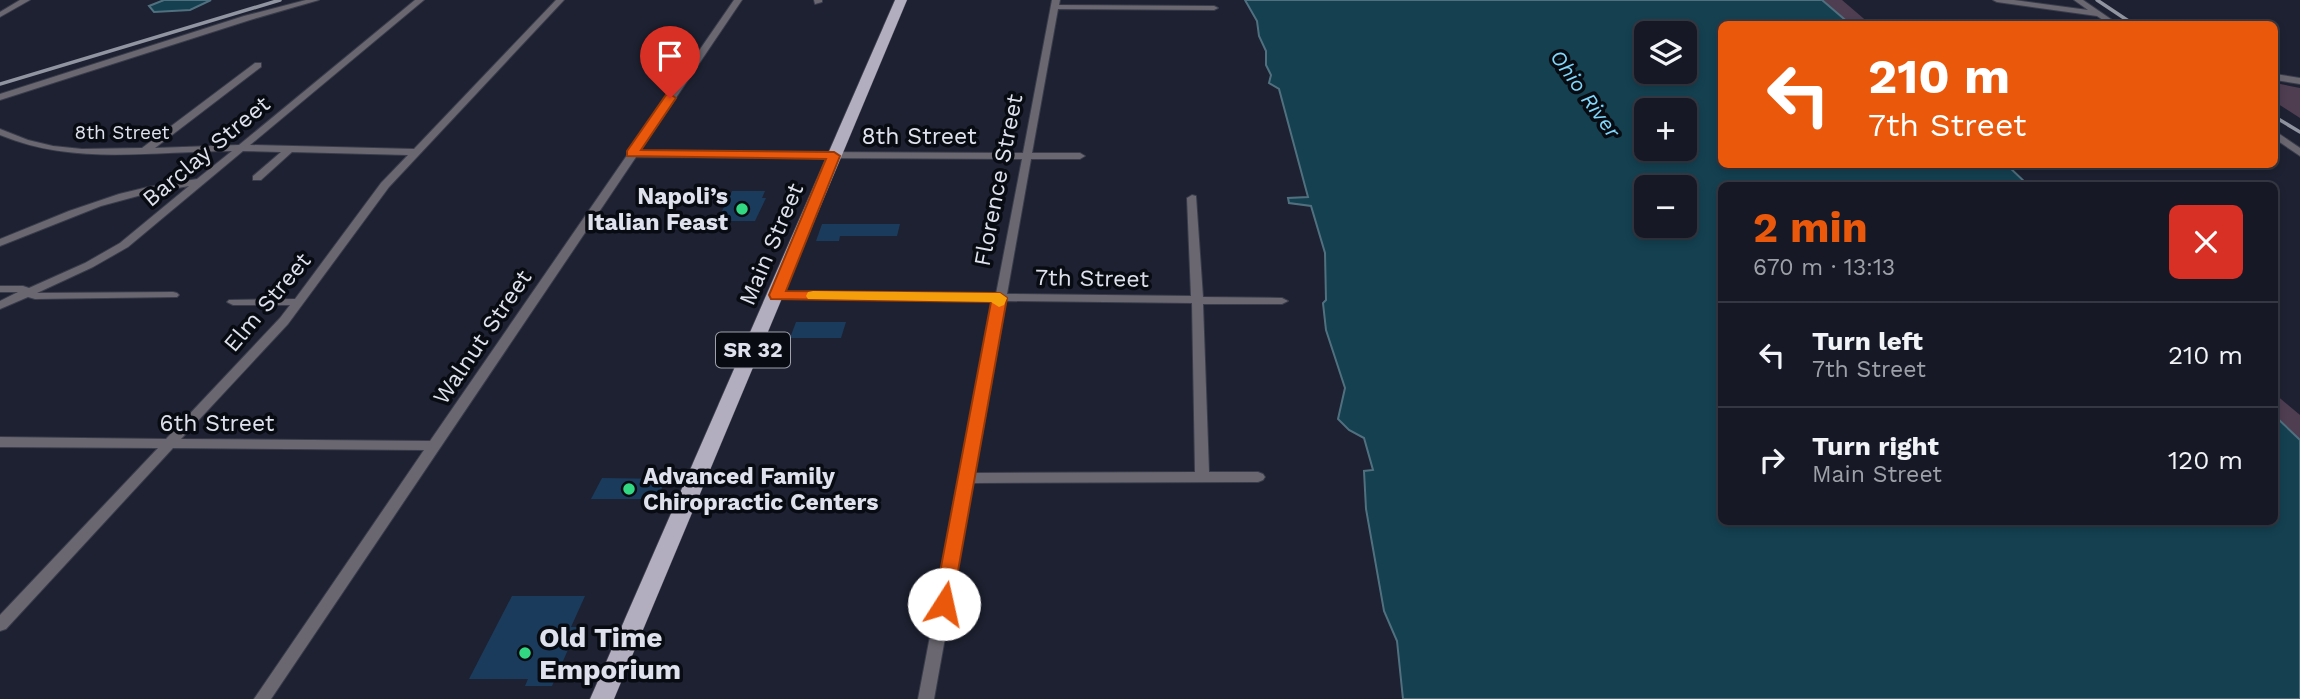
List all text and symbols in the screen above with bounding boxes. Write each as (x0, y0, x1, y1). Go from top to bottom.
map controls (1634, 21, 1697, 238)
button: layers (1634, 21, 1697, 84)
pin (640, 26, 700, 98)
icon: arrive (651, 37, 689, 75)
water label: Ohio River (1545, 45, 1626, 143)
text: 210 m (1868, 47, 2010, 105)
icon: left (1753, 49, 1844, 140)
street label: Barclay Street (137, 90, 276, 212)
street label: Florence Street (969, 91, 1028, 268)
button: + (1634, 98, 1697, 161)
text: 7th Street (1868, 106, 2026, 144)
street label: 8th Street (74, 121, 170, 144)
street label: 8th Street (861, 123, 977, 150)
button: − (1634, 175, 1697, 238)
street label: Main Street (734, 179, 809, 309)
place label: Napoli’s Italian Feast (587, 183, 728, 236)
marker: Napoli’s Italian Feast (734, 201, 750, 217)
text: 2 min (1753, 203, 1868, 252)
button: close (2169, 205, 2243, 279)
street label: Elm Street (218, 247, 317, 357)
text: 670 m · 13:13 (1753, 254, 1895, 281)
street label: 7th Street (1035, 264, 1150, 293)
street label: Walnut Street (427, 265, 538, 410)
text: Turn left (1812, 326, 1923, 356)
road number: SR 32 (716, 332, 790, 368)
icon: left (1753, 336, 1791, 374)
text: 210 m (2168, 340, 2243, 370)
text: 7th Street (1812, 356, 1926, 383)
street label: 6th Street (160, 410, 275, 437)
text: Turn right (1812, 431, 1939, 461)
icon: right (1753, 441, 1791, 479)
text: 120 m (2168, 445, 2243, 475)
text: Main Street (1812, 461, 1942, 488)
place label: Advanced Family Chiropractic Centers (643, 463, 878, 516)
marker: Advanced Family Chiropractic Centers (621, 481, 637, 497)
position arrow (907, 567, 981, 641)
place label: Old Time Emporium (539, 621, 681, 686)
marker: Old Time Emporium (517, 645, 533, 661)

